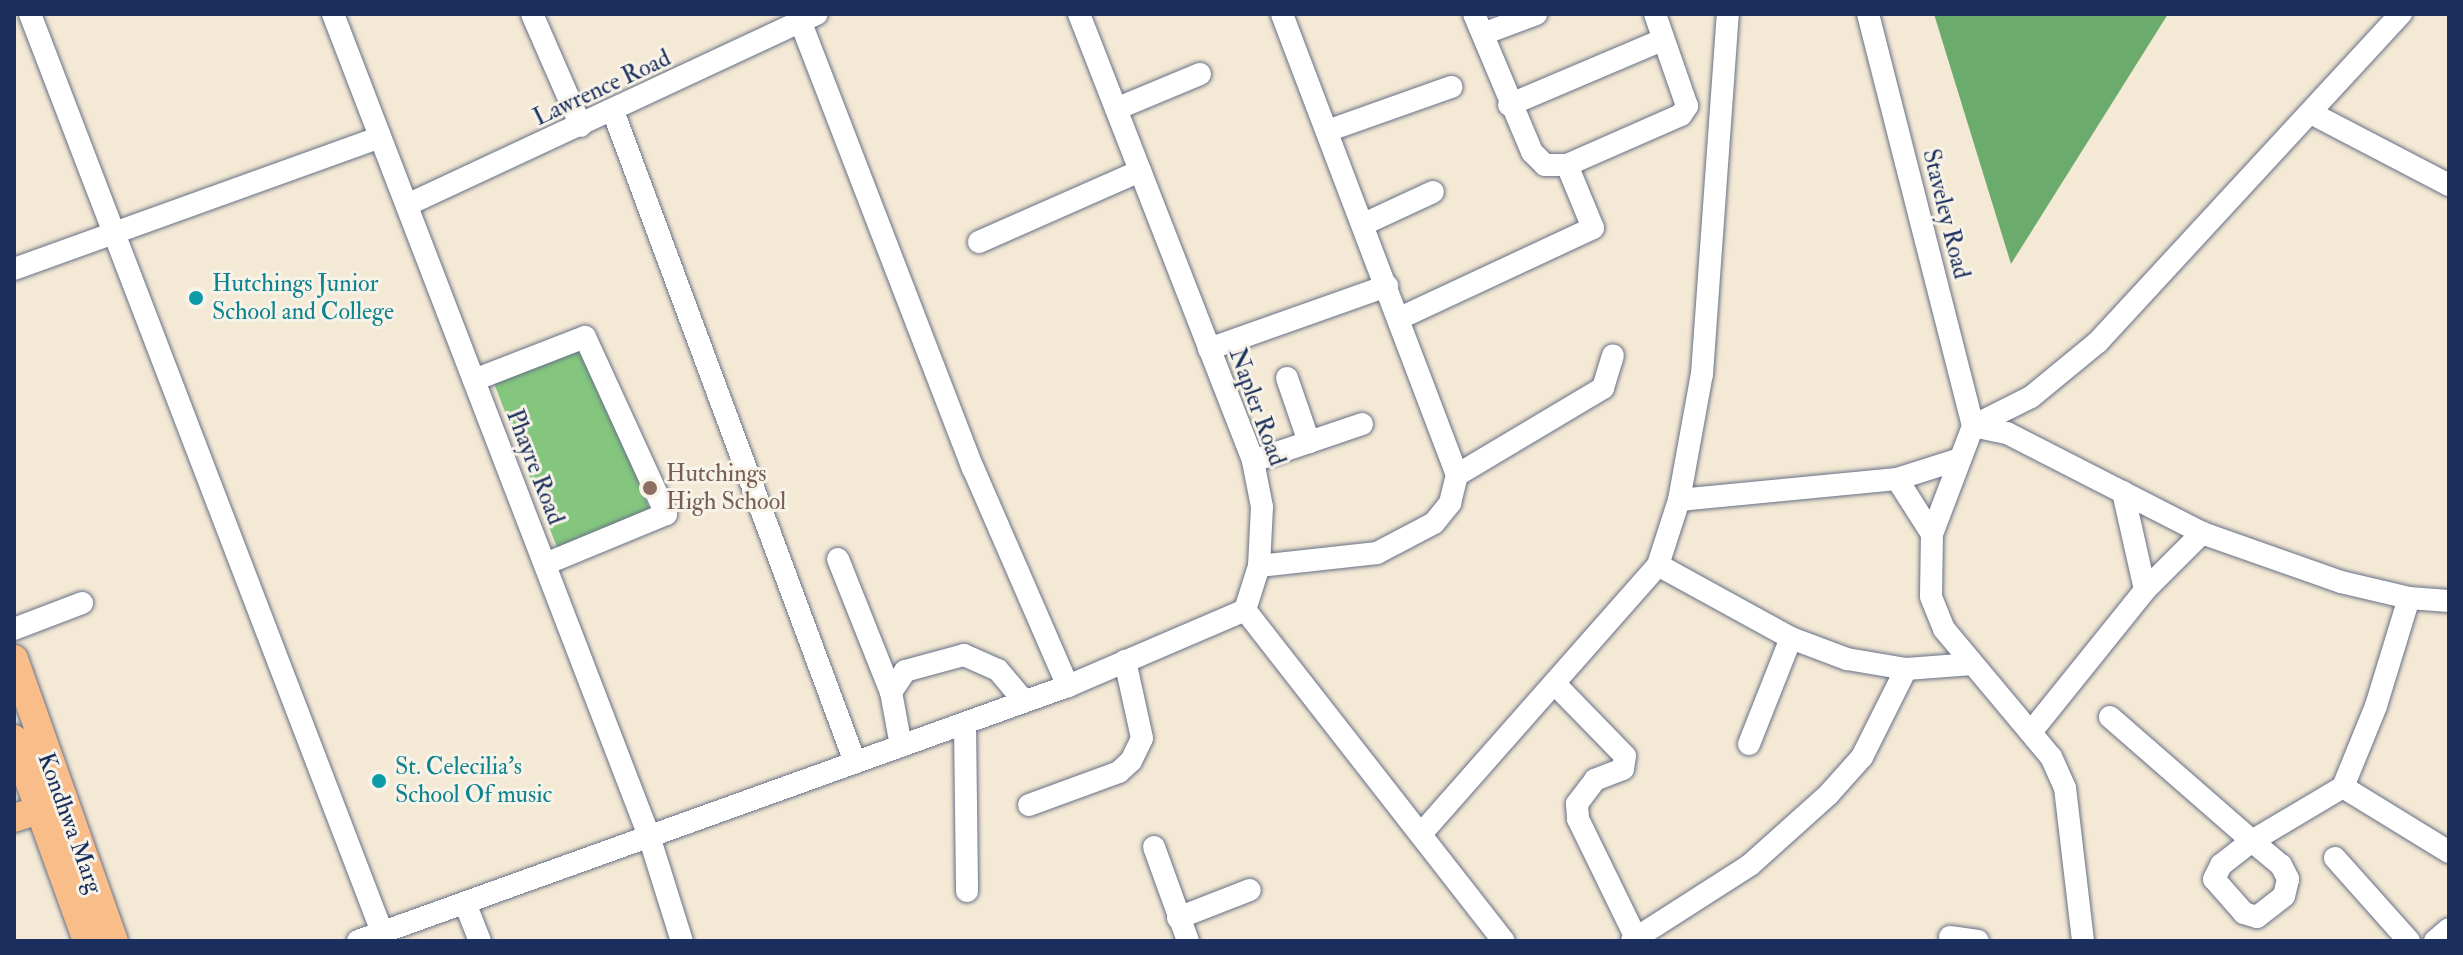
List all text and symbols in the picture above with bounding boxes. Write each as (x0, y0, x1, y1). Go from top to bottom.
street label: Lawrence Road (529, 44, 675, 132)
street label: Staveley Road (1916, 146, 1976, 282)
place label: Hutchings Junior School and College (212, 270, 394, 326)
marker: Hutchings Junior School and College (187, 289, 205, 307)
street label: Napler Road (1222, 344, 1292, 470)
street label: Phayre Road (500, 405, 570, 529)
place label: Hutchings High School (666, 460, 786, 516)
marker: Hutchings High School (641, 479, 659, 497)
street label: Kondhwa Marg (31, 749, 109, 897)
place label: St. Celecilia's School Of music (395, 753, 552, 809)
marker: St. Celecilia's School Of music (370, 772, 388, 790)

